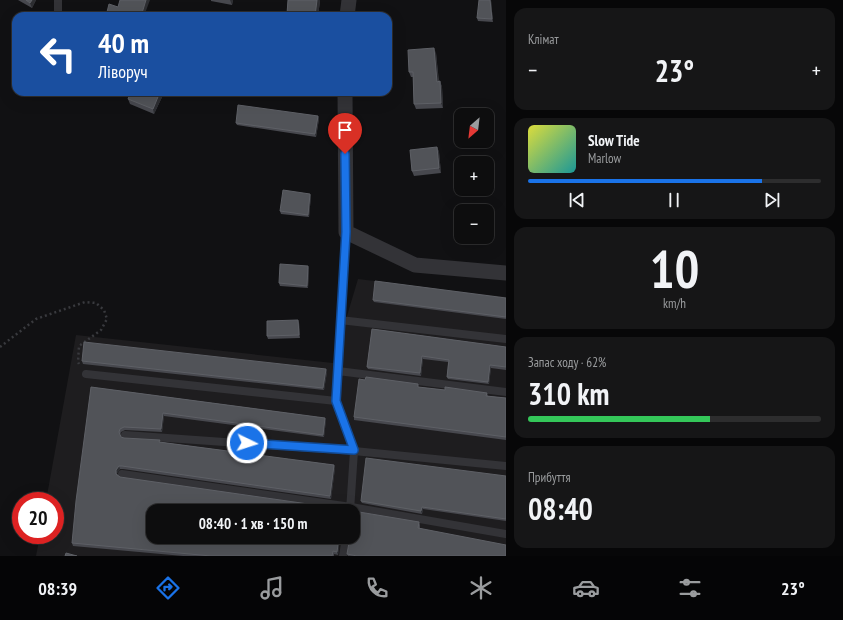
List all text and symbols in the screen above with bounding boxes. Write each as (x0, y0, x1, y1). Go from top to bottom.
text: 40 m (98, 24, 149, 61)
icon: left (32, 28, 84, 80)
text: Клімат (528, 31, 559, 48)
text: 23° (655, 51, 694, 90)
text: − (528, 56, 537, 84)
text: + (812, 56, 821, 84)
text: Ліворуч (98, 60, 148, 83)
north arrow (454, 108, 494, 148)
map controls (454, 108, 494, 244)
pin (328, 113, 362, 154)
icon: arrive (334, 119, 356, 141)
text: Slow Tide (588, 131, 640, 150)
text: Marlow (588, 150, 621, 167)
button: + (454, 156, 494, 196)
icon: previous (566, 189, 588, 211)
icon: pause (663, 189, 685, 211)
icon: next (761, 189, 783, 211)
button: − (454, 204, 494, 244)
text: 10 (650, 235, 699, 302)
text: km/h (663, 295, 686, 312)
text: Запас ходу · 62% (528, 354, 606, 371)
text: 310 km (528, 374, 609, 413)
position arrow (226, 422, 268, 464)
text: Прибуття (528, 469, 571, 486)
text: 08:40 (528, 489, 593, 528)
speed limit sign: 20 (12, 492, 64, 544)
text: 08:40 · 1 хв · 150 m (199, 514, 307, 533)
icon: directions (154, 574, 182, 602)
icon: music (258, 574, 286, 602)
icon: phone (363, 574, 391, 602)
icon: climate (467, 574, 495, 602)
icon: car (572, 574, 600, 602)
icon: filters (676, 574, 704, 602)
text: 08:39 (38, 577, 77, 600)
text: 23° (781, 577, 805, 600)

